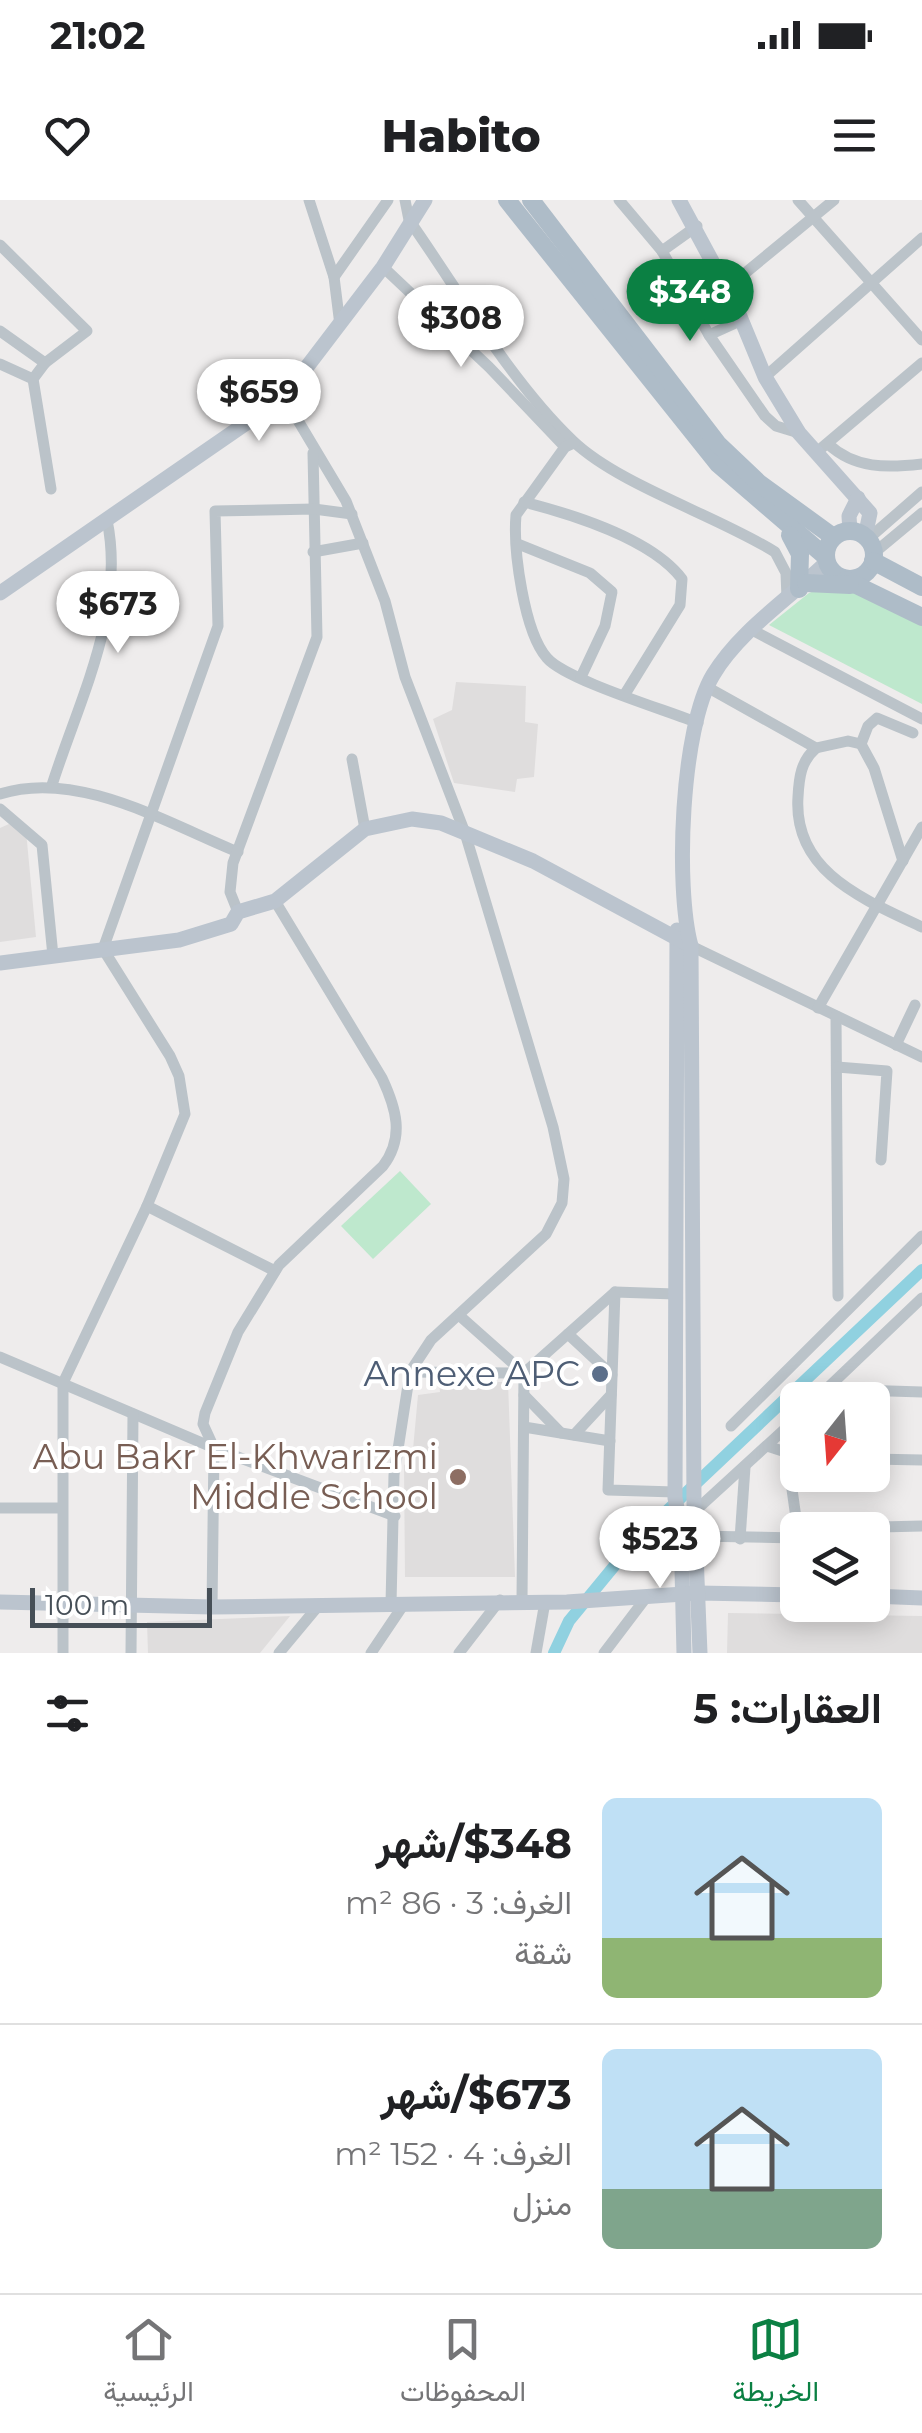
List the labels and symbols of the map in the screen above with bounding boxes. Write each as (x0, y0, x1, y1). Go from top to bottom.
pin: $348 (631, 259, 749, 344)
pin: $308 (402, 285, 520, 370)
pin: $659 (200, 359, 318, 444)
pin: $673 (59, 571, 177, 656)
place label: Annexe APC (364, 1352, 580, 1395)
marker: Annexe APC (589, 1363, 611, 1385)
north arrow (780, 1382, 890, 1492)
place label: Abu Bakr El-Khwarizmi Middle School (33, 1435, 438, 1518)
marker: Abu Bakr El-Khwarizmi Middle School (447, 1466, 469, 1488)
pin: $523 (601, 1506, 719, 1591)
scale bar (30, 1583, 212, 1628)

